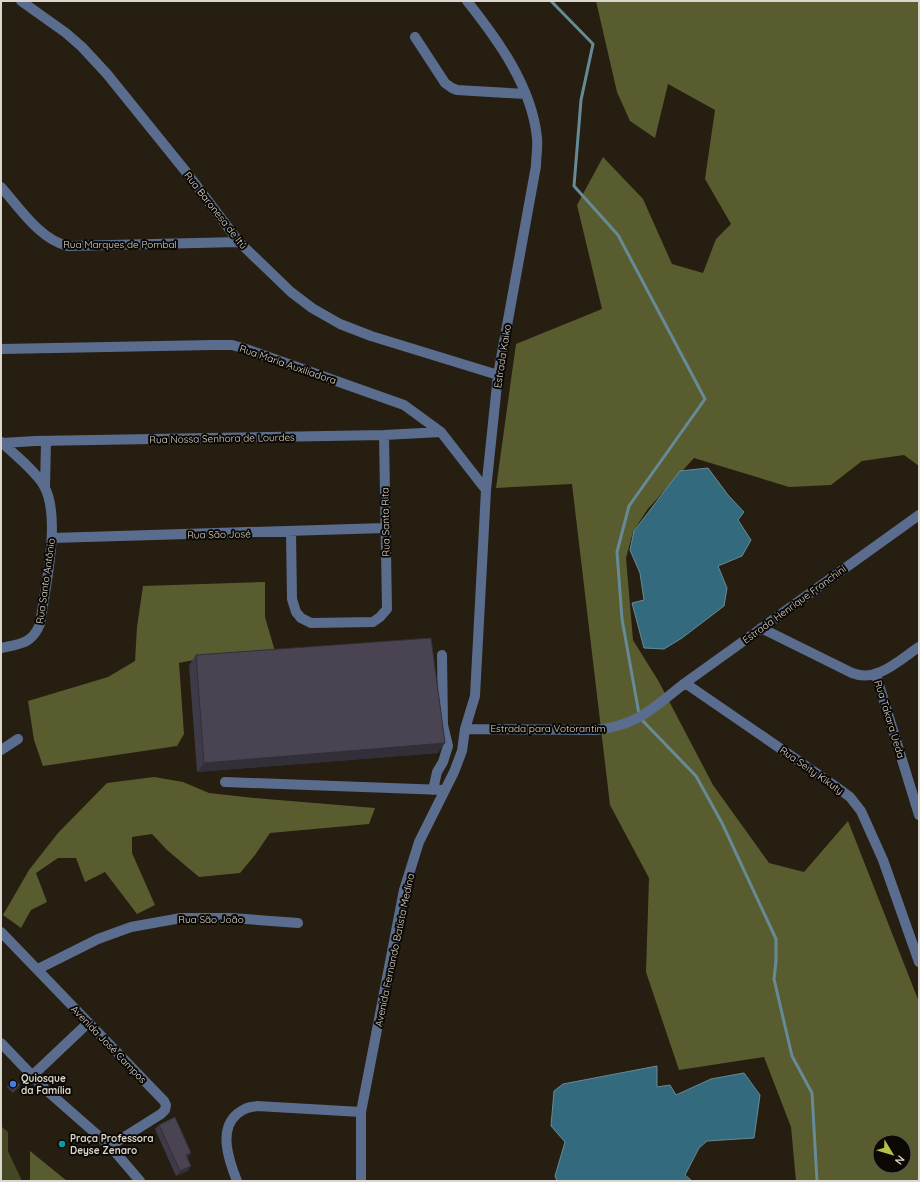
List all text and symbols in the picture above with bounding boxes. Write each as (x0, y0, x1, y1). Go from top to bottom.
street label: Rua Baronesa de Itú (181, 169, 250, 251)
street label: Rua Marques de Pombal (63, 238, 177, 251)
street label: Estrada Kaiko (491, 323, 514, 389)
street label: Rua Maria Auxiliadora (238, 342, 338, 387)
street label: Rua Nossa Senhora de Lourdes (149, 431, 295, 446)
street label: Rua Santa Rita (378, 487, 393, 557)
street label: Rua São José (187, 527, 251, 542)
street label: Rua Santo Antônio (33, 537, 58, 625)
street label: Estrada Henrique Franchini (740, 562, 849, 646)
street label: Rua Takara Ueda (871, 679, 908, 760)
street label: Estrada para Votorantim (490, 722, 606, 735)
street label: Rua Seity Kikuty (777, 744, 846, 797)
street label: Avenida Fernando Batista Medina (372, 872, 417, 1028)
street label: Rua São João (178, 913, 244, 926)
street label: Avenida José Campos (68, 1003, 149, 1086)
place label: Quiosque da Família (21, 1072, 71, 1097)
marker: Quiosque da Família (8, 1079, 18, 1089)
place label: Praça Professora Deyse Zenaro (70, 1132, 154, 1157)
north arrow (872, 1134, 912, 1174)
marker: Praça Professora Deyse Zenaro (57, 1139, 67, 1149)
text: N (892, 1153, 908, 1168)

